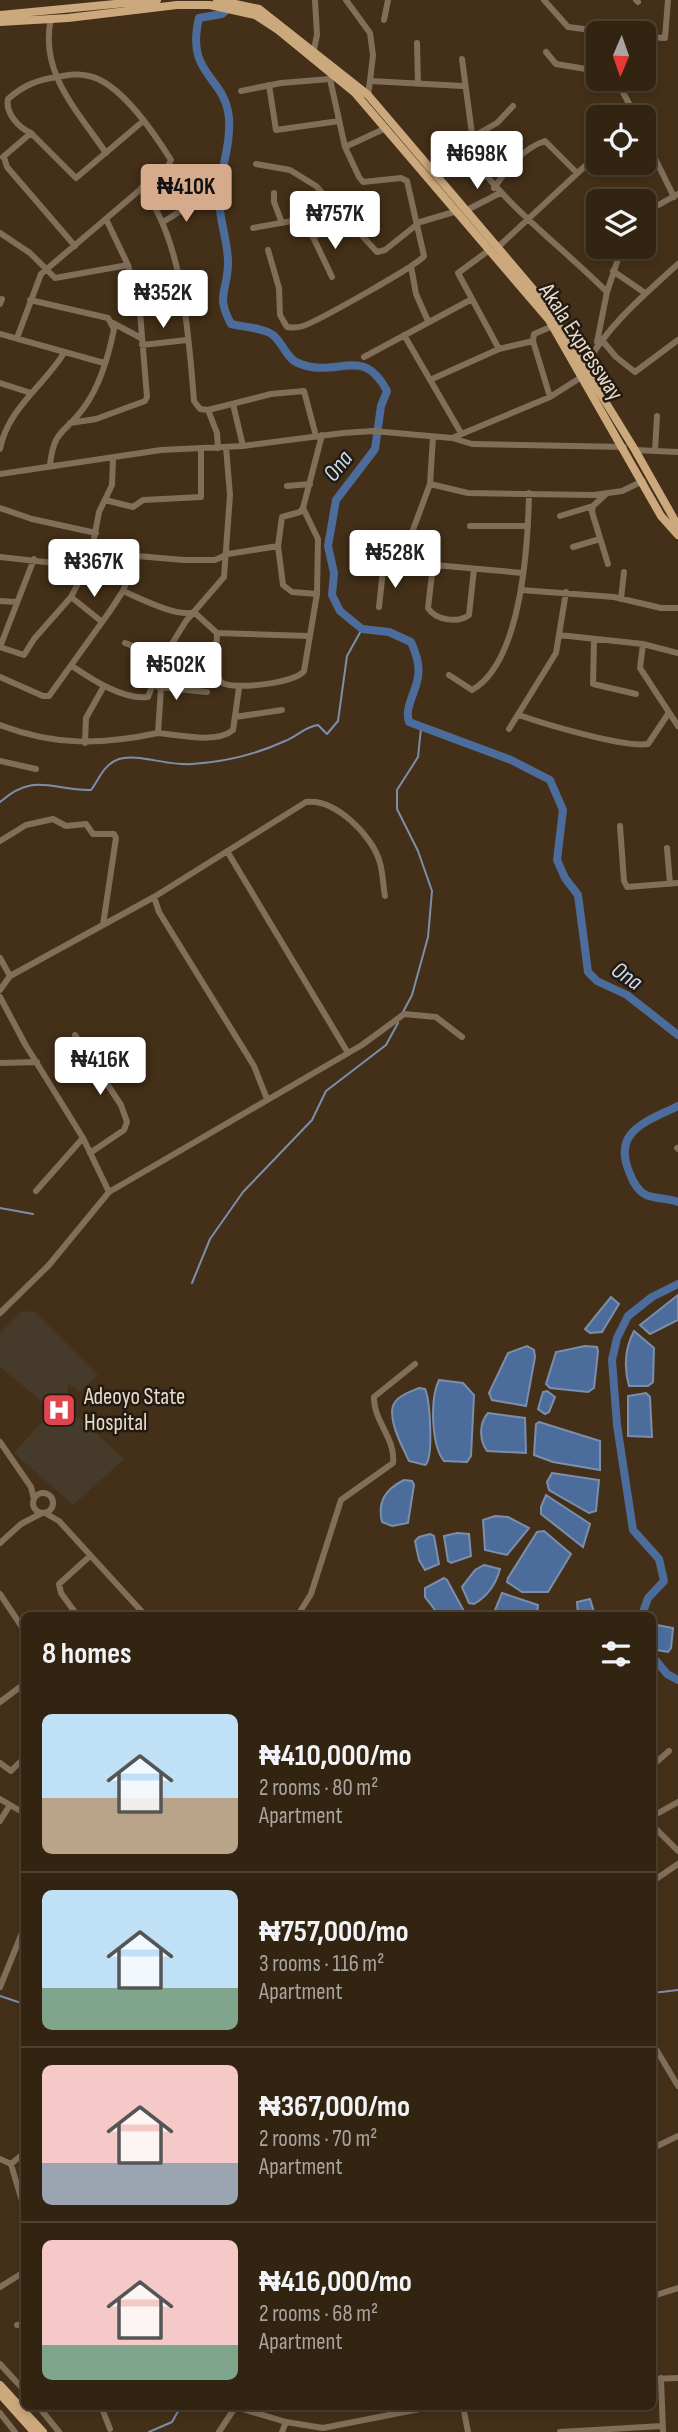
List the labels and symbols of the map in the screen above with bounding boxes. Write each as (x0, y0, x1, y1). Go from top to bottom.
north arrow (586, 21, 656, 91)
pin: ₦698K (428, 132, 526, 191)
pin: ₦410K (137, 164, 235, 224)
pin: ₦757K (286, 191, 384, 251)
pin: ₦352K (114, 270, 212, 330)
street label: Akala Expressway (532, 277, 629, 406)
water label: Ona (317, 444, 359, 487)
pin: ₦528K (346, 530, 444, 590)
pin: ₦367K (45, 540, 143, 599)
pin: ₦502K (127, 642, 225, 702)
water label: Ona (606, 955, 648, 997)
pin: ₦416K (51, 1038, 149, 1097)
place label: Adeoyo State Hospital (83, 1383, 185, 1437)
hospital icon: Adeoyo State Hospital (40, 1391, 78, 1429)

